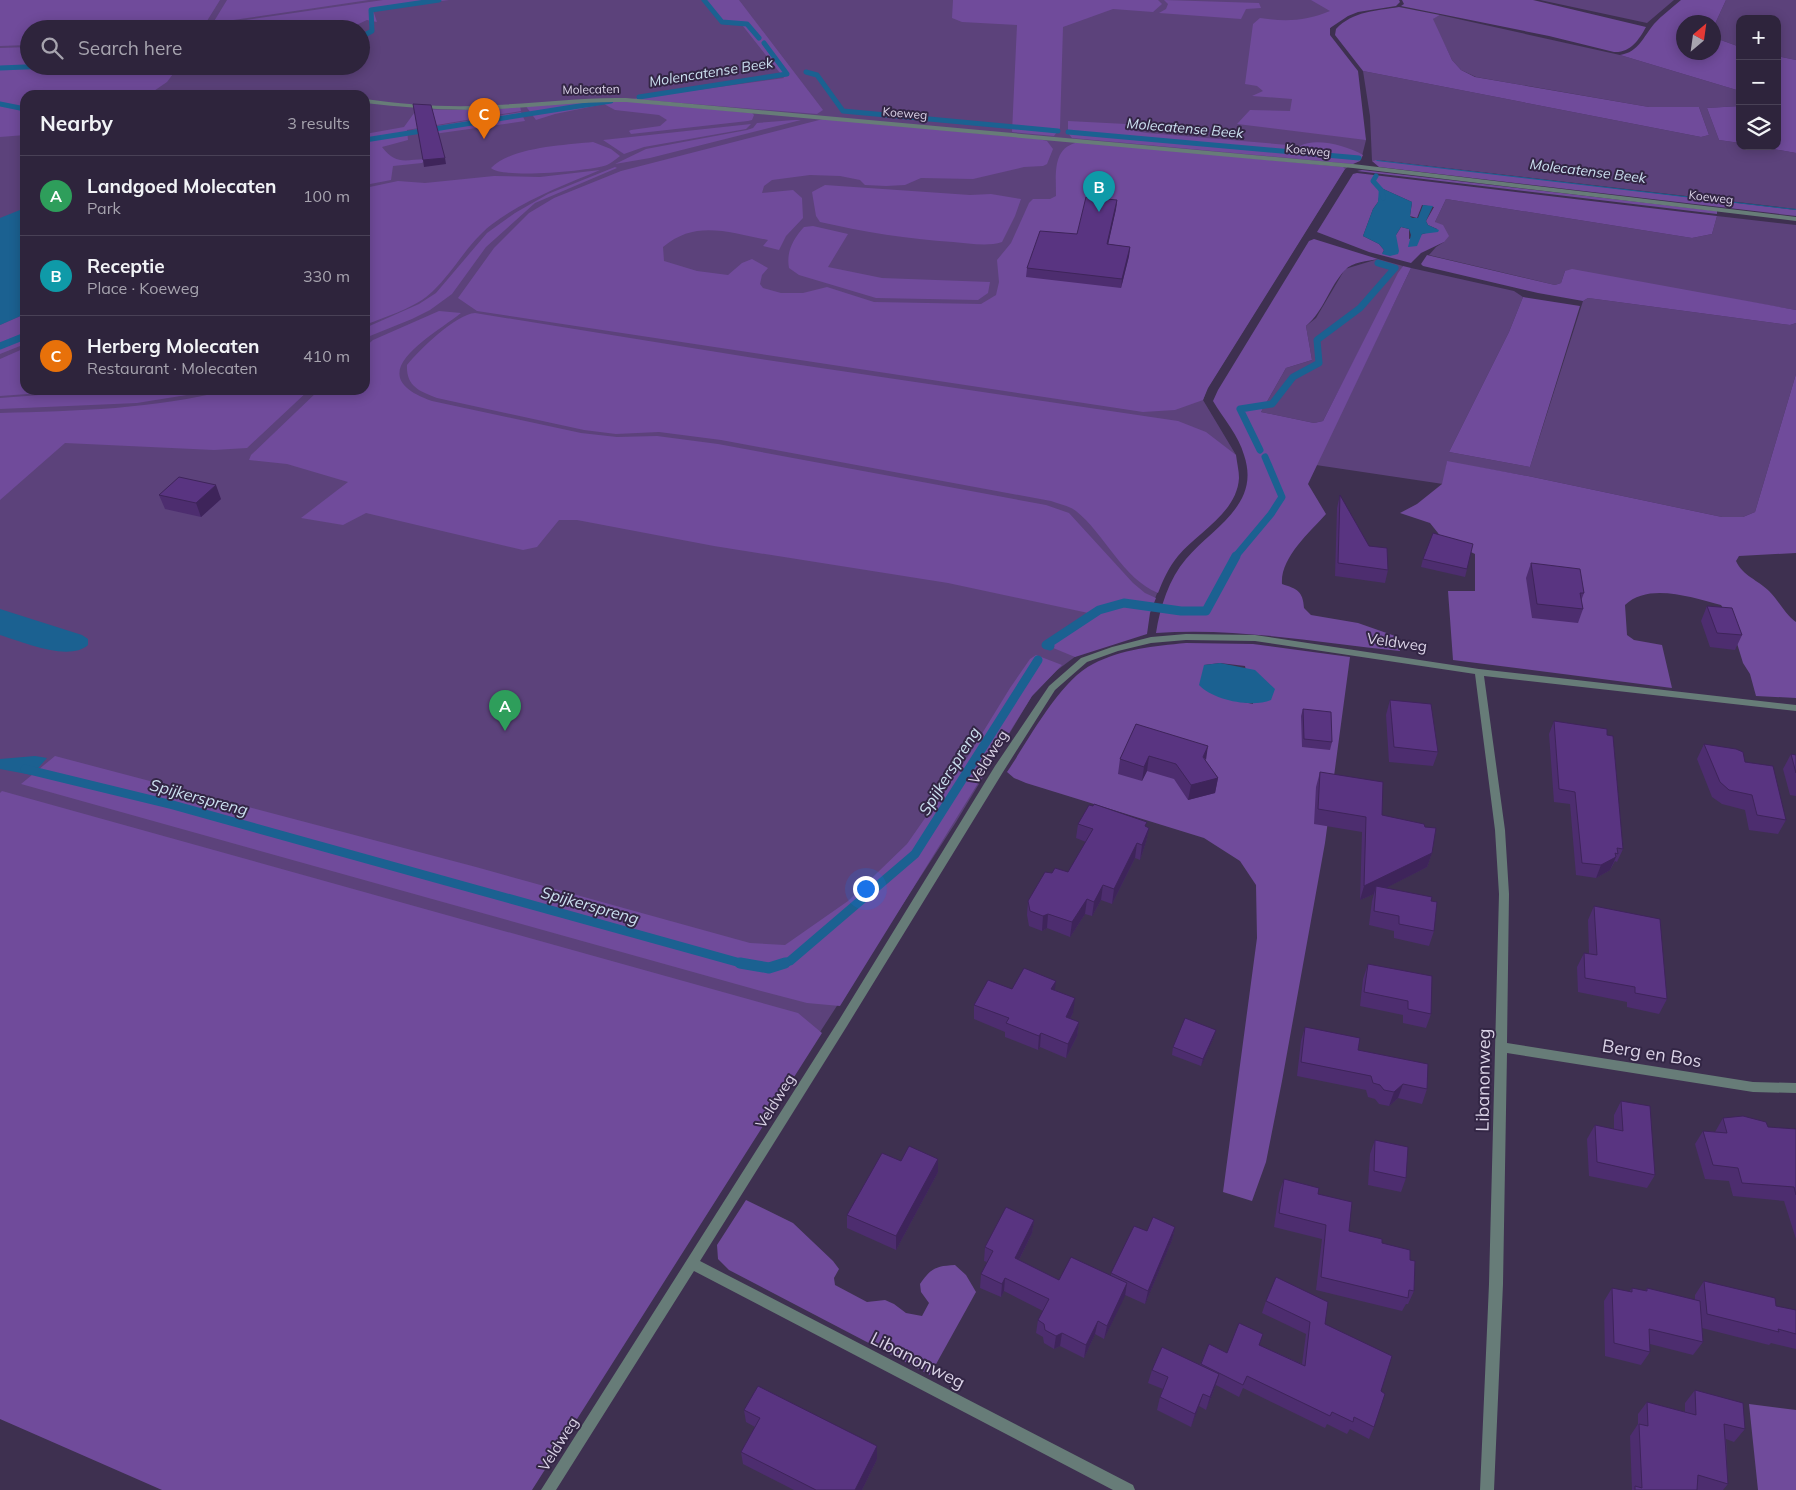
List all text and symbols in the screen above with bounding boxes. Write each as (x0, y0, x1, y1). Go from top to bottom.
north arrow (1676, 15, 1721, 60)
map controls (1736, 15, 1781, 150)
button: + (1736, 15, 1781, 60)
search box (20, 20, 370, 75)
icon: search (38, 34, 66, 62)
text: Search here (78, 36, 182, 60)
water label: Molencatense Beek (648, 53, 775, 91)
button: − (1736, 60, 1781, 105)
street label: Molecaten (562, 81, 620, 97)
pin: C (468, 98, 500, 139)
street label: Koeweg (882, 104, 928, 122)
button: layers (1736, 105, 1781, 150)
text: Nearby (40, 110, 113, 136)
text: 3 results (287, 113, 350, 133)
water label: Molecatense Beek (1126, 114, 1245, 142)
street label: Koeweg (1285, 140, 1331, 160)
water label: Molecatense Beek (1529, 155, 1648, 187)
pin: B (1083, 171, 1115, 212)
text: Landgoed Molecaten (87, 174, 277, 198)
text: A (50, 186, 62, 206)
text: 100 m (303, 186, 350, 206)
street label: Koeweg (1688, 187, 1734, 207)
text: Park (87, 198, 121, 218)
text: Receptie (87, 254, 165, 278)
text: B (50, 266, 62, 286)
text: 330 m (303, 266, 350, 286)
text: Place · Koeweg (87, 278, 199, 298)
text: Herberg Molecaten (87, 334, 260, 358)
text: C (51, 346, 61, 366)
text: 410 m (303, 346, 350, 366)
text: Restaurant · Molecaten (87, 358, 258, 378)
street label: Veldweg (1366, 628, 1428, 656)
pin: A (489, 690, 521, 731)
water label: Spijkerspreng (914, 723, 984, 819)
street label: Veldweg (964, 726, 1012, 788)
water label: Spijkerspreng (148, 774, 251, 820)
your location (853, 876, 879, 902)
water label: Spijkerspreng (539, 882, 641, 929)
street label: Libanonweg (1471, 1028, 1495, 1132)
street label: Berg en Bos (1601, 1034, 1703, 1072)
street label: Veldweg (751, 1070, 799, 1132)
street label: Libanonweg (867, 1326, 969, 1394)
street label: Veldweg (534, 1413, 582, 1475)

